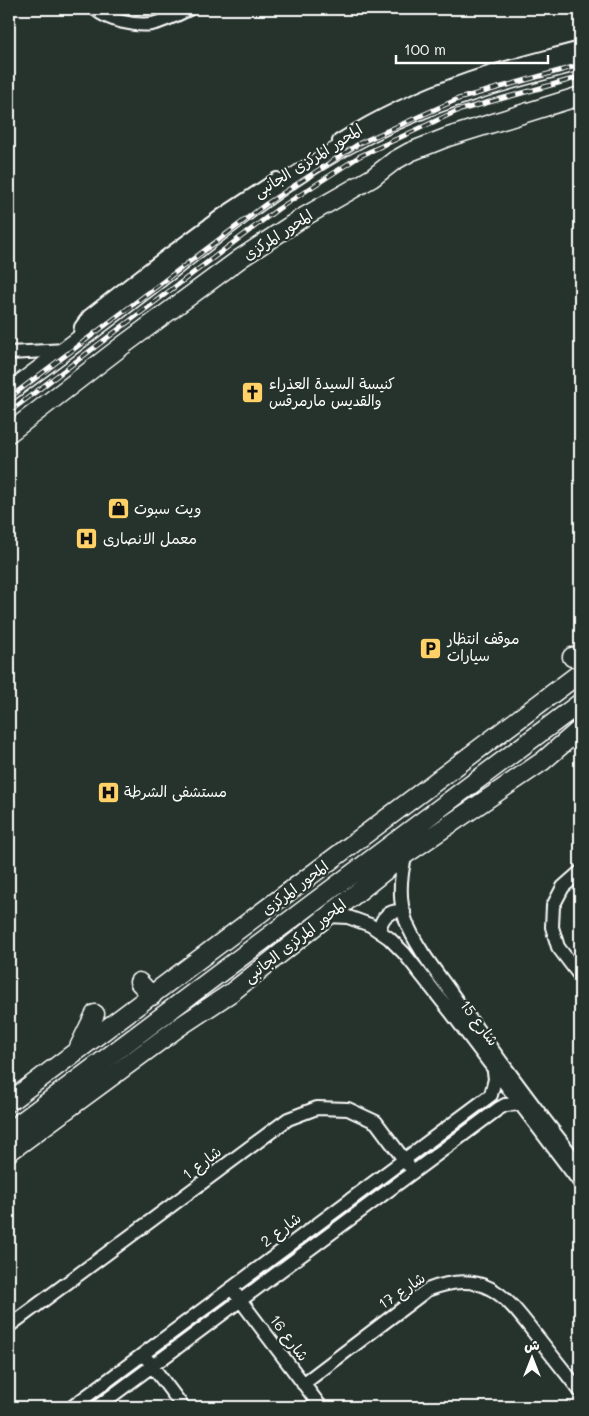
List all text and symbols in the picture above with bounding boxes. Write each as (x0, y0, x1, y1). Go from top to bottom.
scale bar (396, 32, 549, 64)
text: 100 m (404, 39, 446, 59)
street label: المحور المركزى الجانبى (249, 119, 366, 203)
street label: المحور المركزى (239, 204, 316, 264)
place label: كنيسة السيدة العذراء والقديس مارمرقس (269, 373, 395, 410)
church icon: كنيسة السيدة العذراء والقديس مارمرقس (241, 381, 265, 405)
shop icon: ويت سبوت (106, 497, 130, 521)
place label: ويت سبوت (134, 498, 201, 518)
hospital icon: معمل الانصارى (75, 527, 99, 551)
place label: معمل الانصارى (103, 528, 197, 548)
place label: موقف انتظار سيارات (446, 628, 519, 665)
parking icon: موقف انتظار سيارات (419, 636, 443, 660)
hospital icon: مستشفى الشرطة (96, 780, 120, 804)
place label: مستشفى الشرطة (124, 781, 227, 802)
street label: المحور المركزى (257, 855, 332, 919)
street label: المحور المركزى الجانبى (239, 894, 350, 987)
street label: شارع 15 (455, 995, 504, 1050)
street label: شارع 1 (178, 1141, 226, 1184)
street label: شارع 2 (256, 1207, 305, 1252)
street label: شارع 17 (374, 1267, 429, 1314)
street label: شارع 16 (265, 1310, 314, 1365)
north arrow (506, 1334, 556, 1384)
text: ش (524, 1335, 540, 1354)

